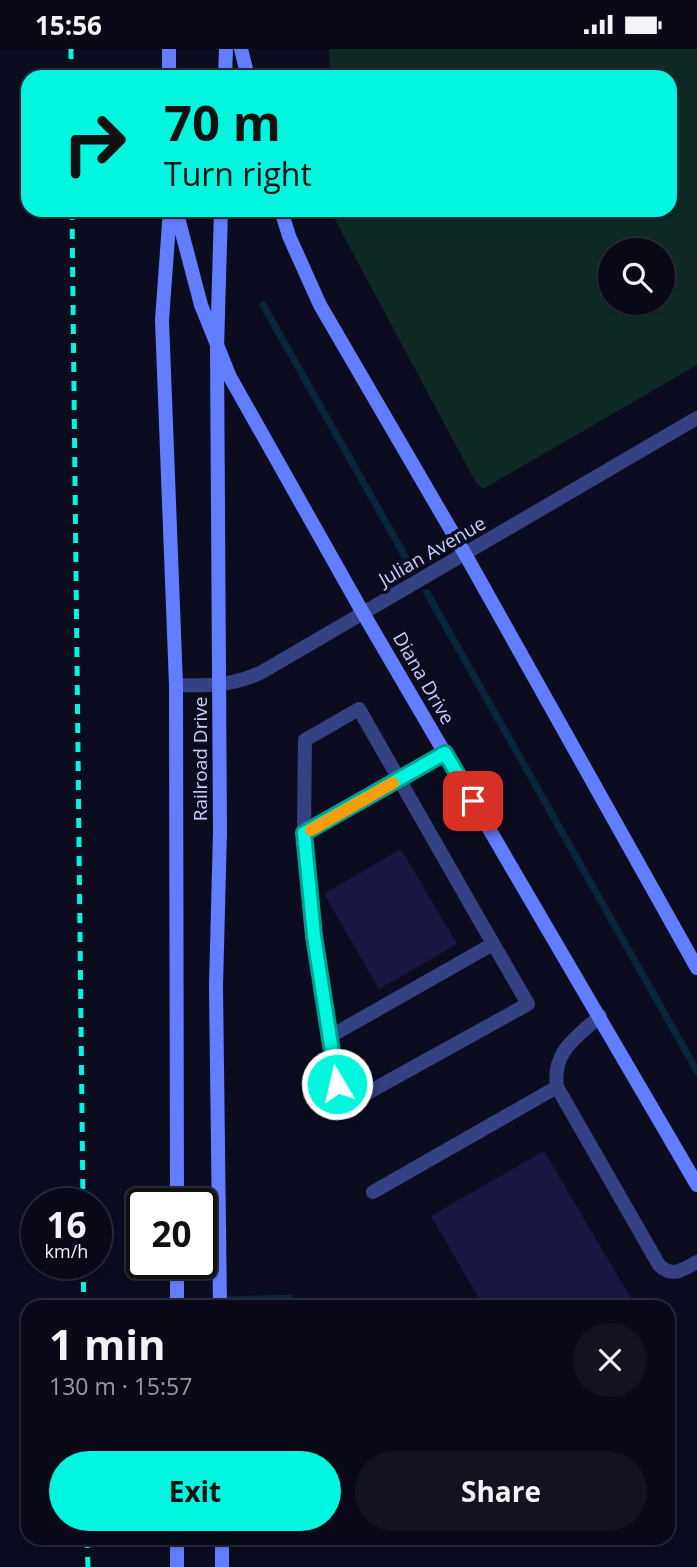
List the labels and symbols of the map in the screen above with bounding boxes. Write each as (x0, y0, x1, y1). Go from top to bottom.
street label: Julian Avenue (372, 510, 490, 593)
street label: Diana Drive (387, 627, 461, 729)
street label: Railroad Drive (187, 697, 213, 821)
pin (443, 771, 503, 831)
position arrow (300, 1047, 374, 1121)
speed limit sign: 20 (126, 1188, 217, 1279)

